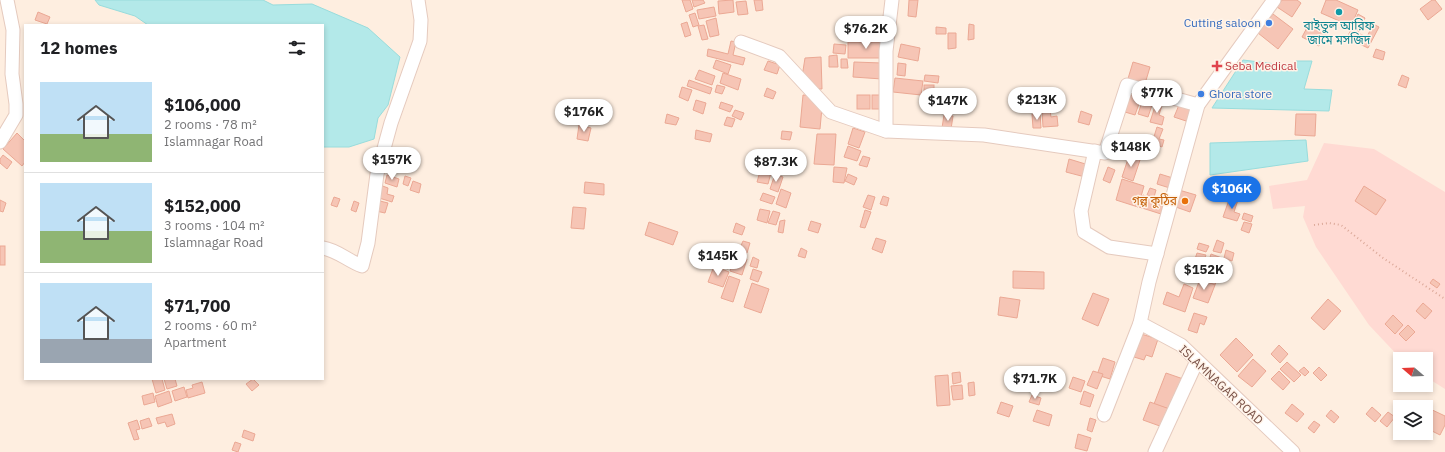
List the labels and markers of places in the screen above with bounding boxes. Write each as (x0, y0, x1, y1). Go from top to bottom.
marker: বাইতুল আরিফ জামে মসজিদ (1334, 7, 1344, 17)
place label: Cutting saloon (1184, 15, 1261, 30)
pin: $76.2K (833, 16, 899, 50)
marker: Cutting saloon (1264, 18, 1274, 28)
place label: বাইতুল আরিফ জামে মসজিদ (1302, 18, 1376, 47)
place label: Seba Medical (1225, 58, 1297, 73)
marker: Seba Medical (1212, 61, 1222, 71)
pin: $77K (1133, 80, 1181, 114)
place label: Ghora store (1209, 86, 1272, 101)
pin: $213K (1009, 87, 1065, 121)
pin: $147K (920, 88, 976, 122)
marker: Ghora store (1196, 89, 1206, 99)
pin: $176K (556, 99, 612, 133)
pin: $148K (1103, 134, 1159, 168)
pin: $157K (364, 147, 420, 181)
pin: $87.3K (743, 149, 809, 183)
pin: $106K (1204, 176, 1260, 210)
place label: গল্প কুঠির (1132, 193, 1178, 209)
marker: গল্প কুঠির (1180, 196, 1190, 206)
pin: $145K (690, 243, 746, 277)
pin: $152K (1176, 257, 1232, 291)
pin: $71.7K (1002, 366, 1068, 400)

